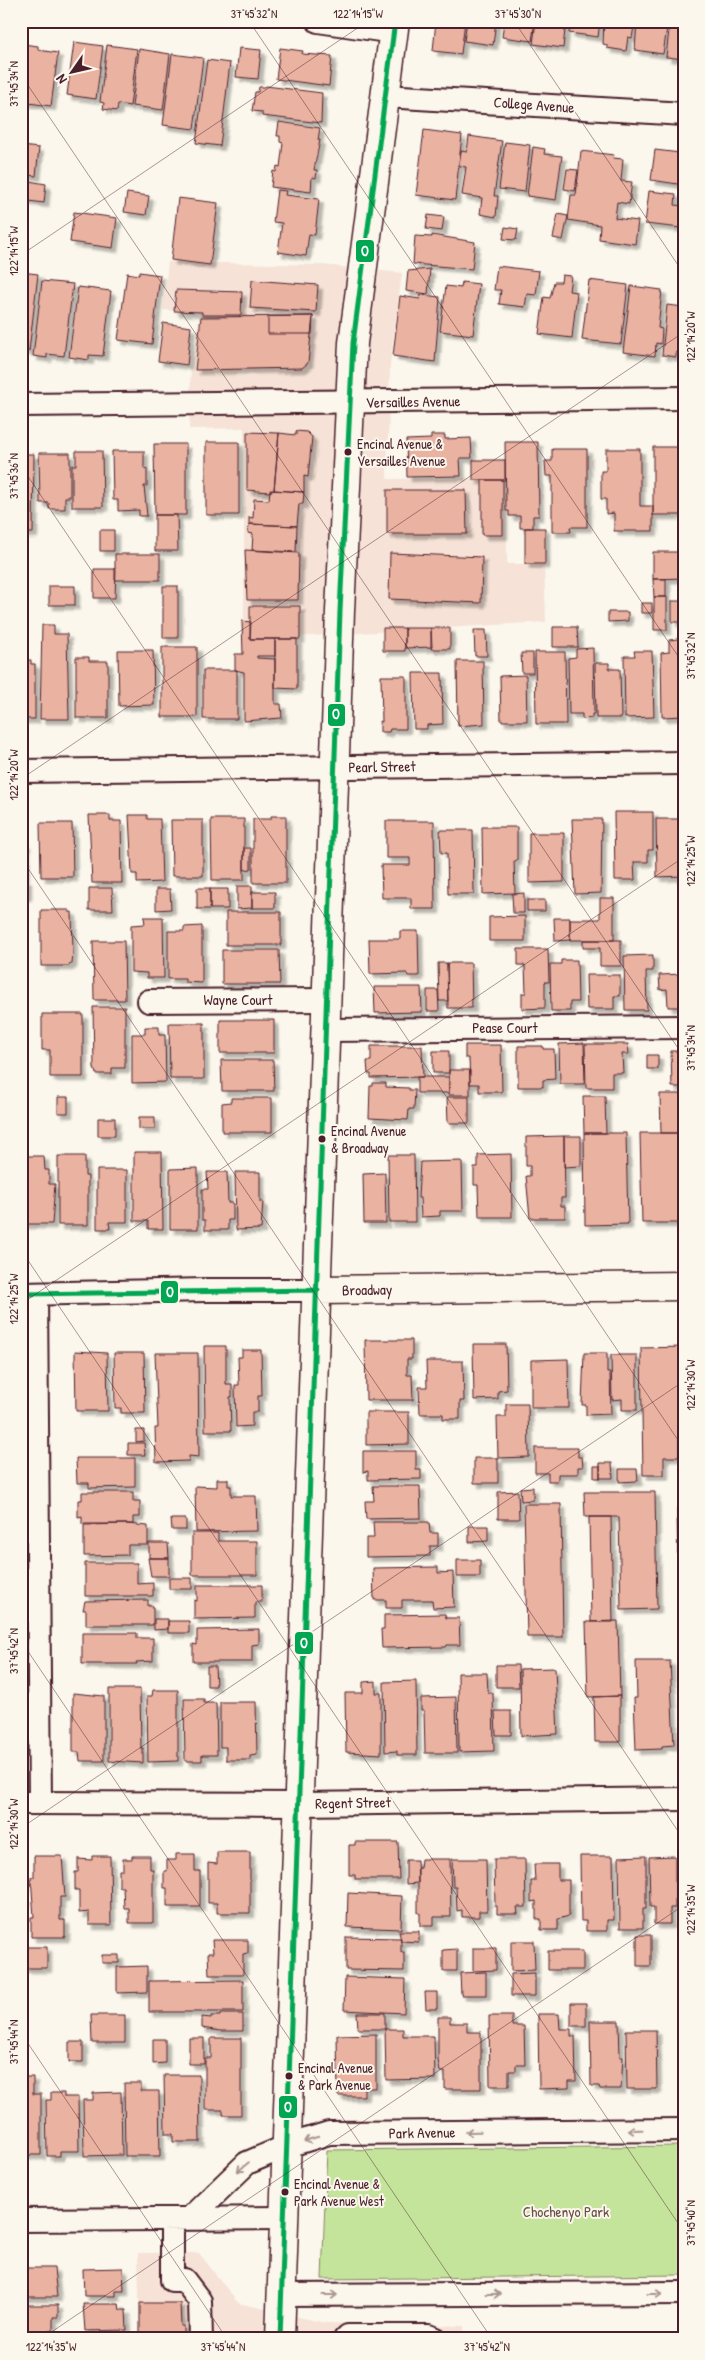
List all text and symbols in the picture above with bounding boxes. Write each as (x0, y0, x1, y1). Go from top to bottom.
text: 37°45'32"N (231, 5, 277, 22)
text: 122°14'15"W (333, 5, 383, 22)
text: 37°45'30"N (495, 5, 541, 22)
north arrow (48, 48, 98, 98)
text: 37°45'34"N (5, 61, 22, 107)
text: N (51, 71, 71, 88)
street label: College Avenue (493, 91, 575, 118)
text: 122°14'15"W (5, 226, 22, 276)
line badge: O (355, 239, 375, 263)
text: O (361, 241, 369, 260)
text: 122°14'20"W (682, 311, 699, 363)
street label: Versailles Avenue (365, 390, 461, 413)
place label: Encinal Avenue & Versailles Avenue (357, 434, 446, 470)
marker: Encinal Avenue & Versailles Avenue (343, 447, 353, 457)
text: 37°45'36"N (5, 453, 22, 499)
text: 37°45'32"N (682, 633, 699, 679)
line badge: O (327, 703, 346, 727)
text: O (332, 704, 340, 723)
text: 122°14'20"W (5, 749, 22, 801)
street label: Pearl Street (348, 755, 417, 778)
text: 122°14'25"W (682, 835, 699, 886)
street label: Wayne Court (204, 989, 273, 1010)
street label: Pease Court (472, 1017, 539, 1038)
text: 37°45'34"N (682, 1025, 699, 1071)
place label: Encinal Avenue & Broadway (331, 1121, 407, 1158)
marker: Encinal Avenue & Broadway (317, 1134, 327, 1144)
text: 122°14'25"W (5, 1273, 22, 1324)
street label: Broadway (342, 1279, 392, 1300)
line badge: O (160, 1280, 179, 1304)
text: O (166, 1282, 174, 1301)
text: 122°14'30"W (682, 1359, 699, 1410)
text: 37°45'42"N (5, 1628, 22, 1674)
line badge: O (294, 1631, 314, 1655)
text: O (300, 1633, 308, 1652)
street label: Regent Street (315, 1791, 392, 1814)
text: 122°14'30"W (5, 1798, 22, 1849)
text: 122°14'35"W (682, 1884, 699, 1935)
text: 37°45'44"N (5, 2020, 22, 2064)
place label: Encinal Avenue & Park Avenue (298, 2058, 374, 2094)
marker: Encinal Avenue & Park Avenue (284, 2071, 294, 2081)
line badge: O (278, 2095, 298, 2119)
text: O (284, 2097, 292, 2116)
street label: Park Avenue (389, 2121, 455, 2144)
one-way arrow (627, 2125, 644, 2135)
one-way arrow (465, 2127, 481, 2137)
one-way arrow (303, 2134, 319, 2144)
one-way arrow (236, 2162, 250, 2172)
place label: Encinal Avenue & Park Avenue West (294, 2174, 384, 2210)
marker: Encinal Avenue & Park Avenue West (280, 2187, 290, 2197)
text: 37°45'40"N (682, 2200, 699, 2246)
park label: Chochenyo Park (523, 2201, 609, 2222)
one-way arrow (484, 2289, 501, 2299)
one-way arrow (647, 2289, 663, 2298)
one-way arrow (322, 2290, 338, 2300)
text: 122°14'35"W (26, 2338, 77, 2355)
text: 37°45'44"N (201, 2338, 245, 2355)
text: 37°45'42"N (464, 2338, 510, 2355)

